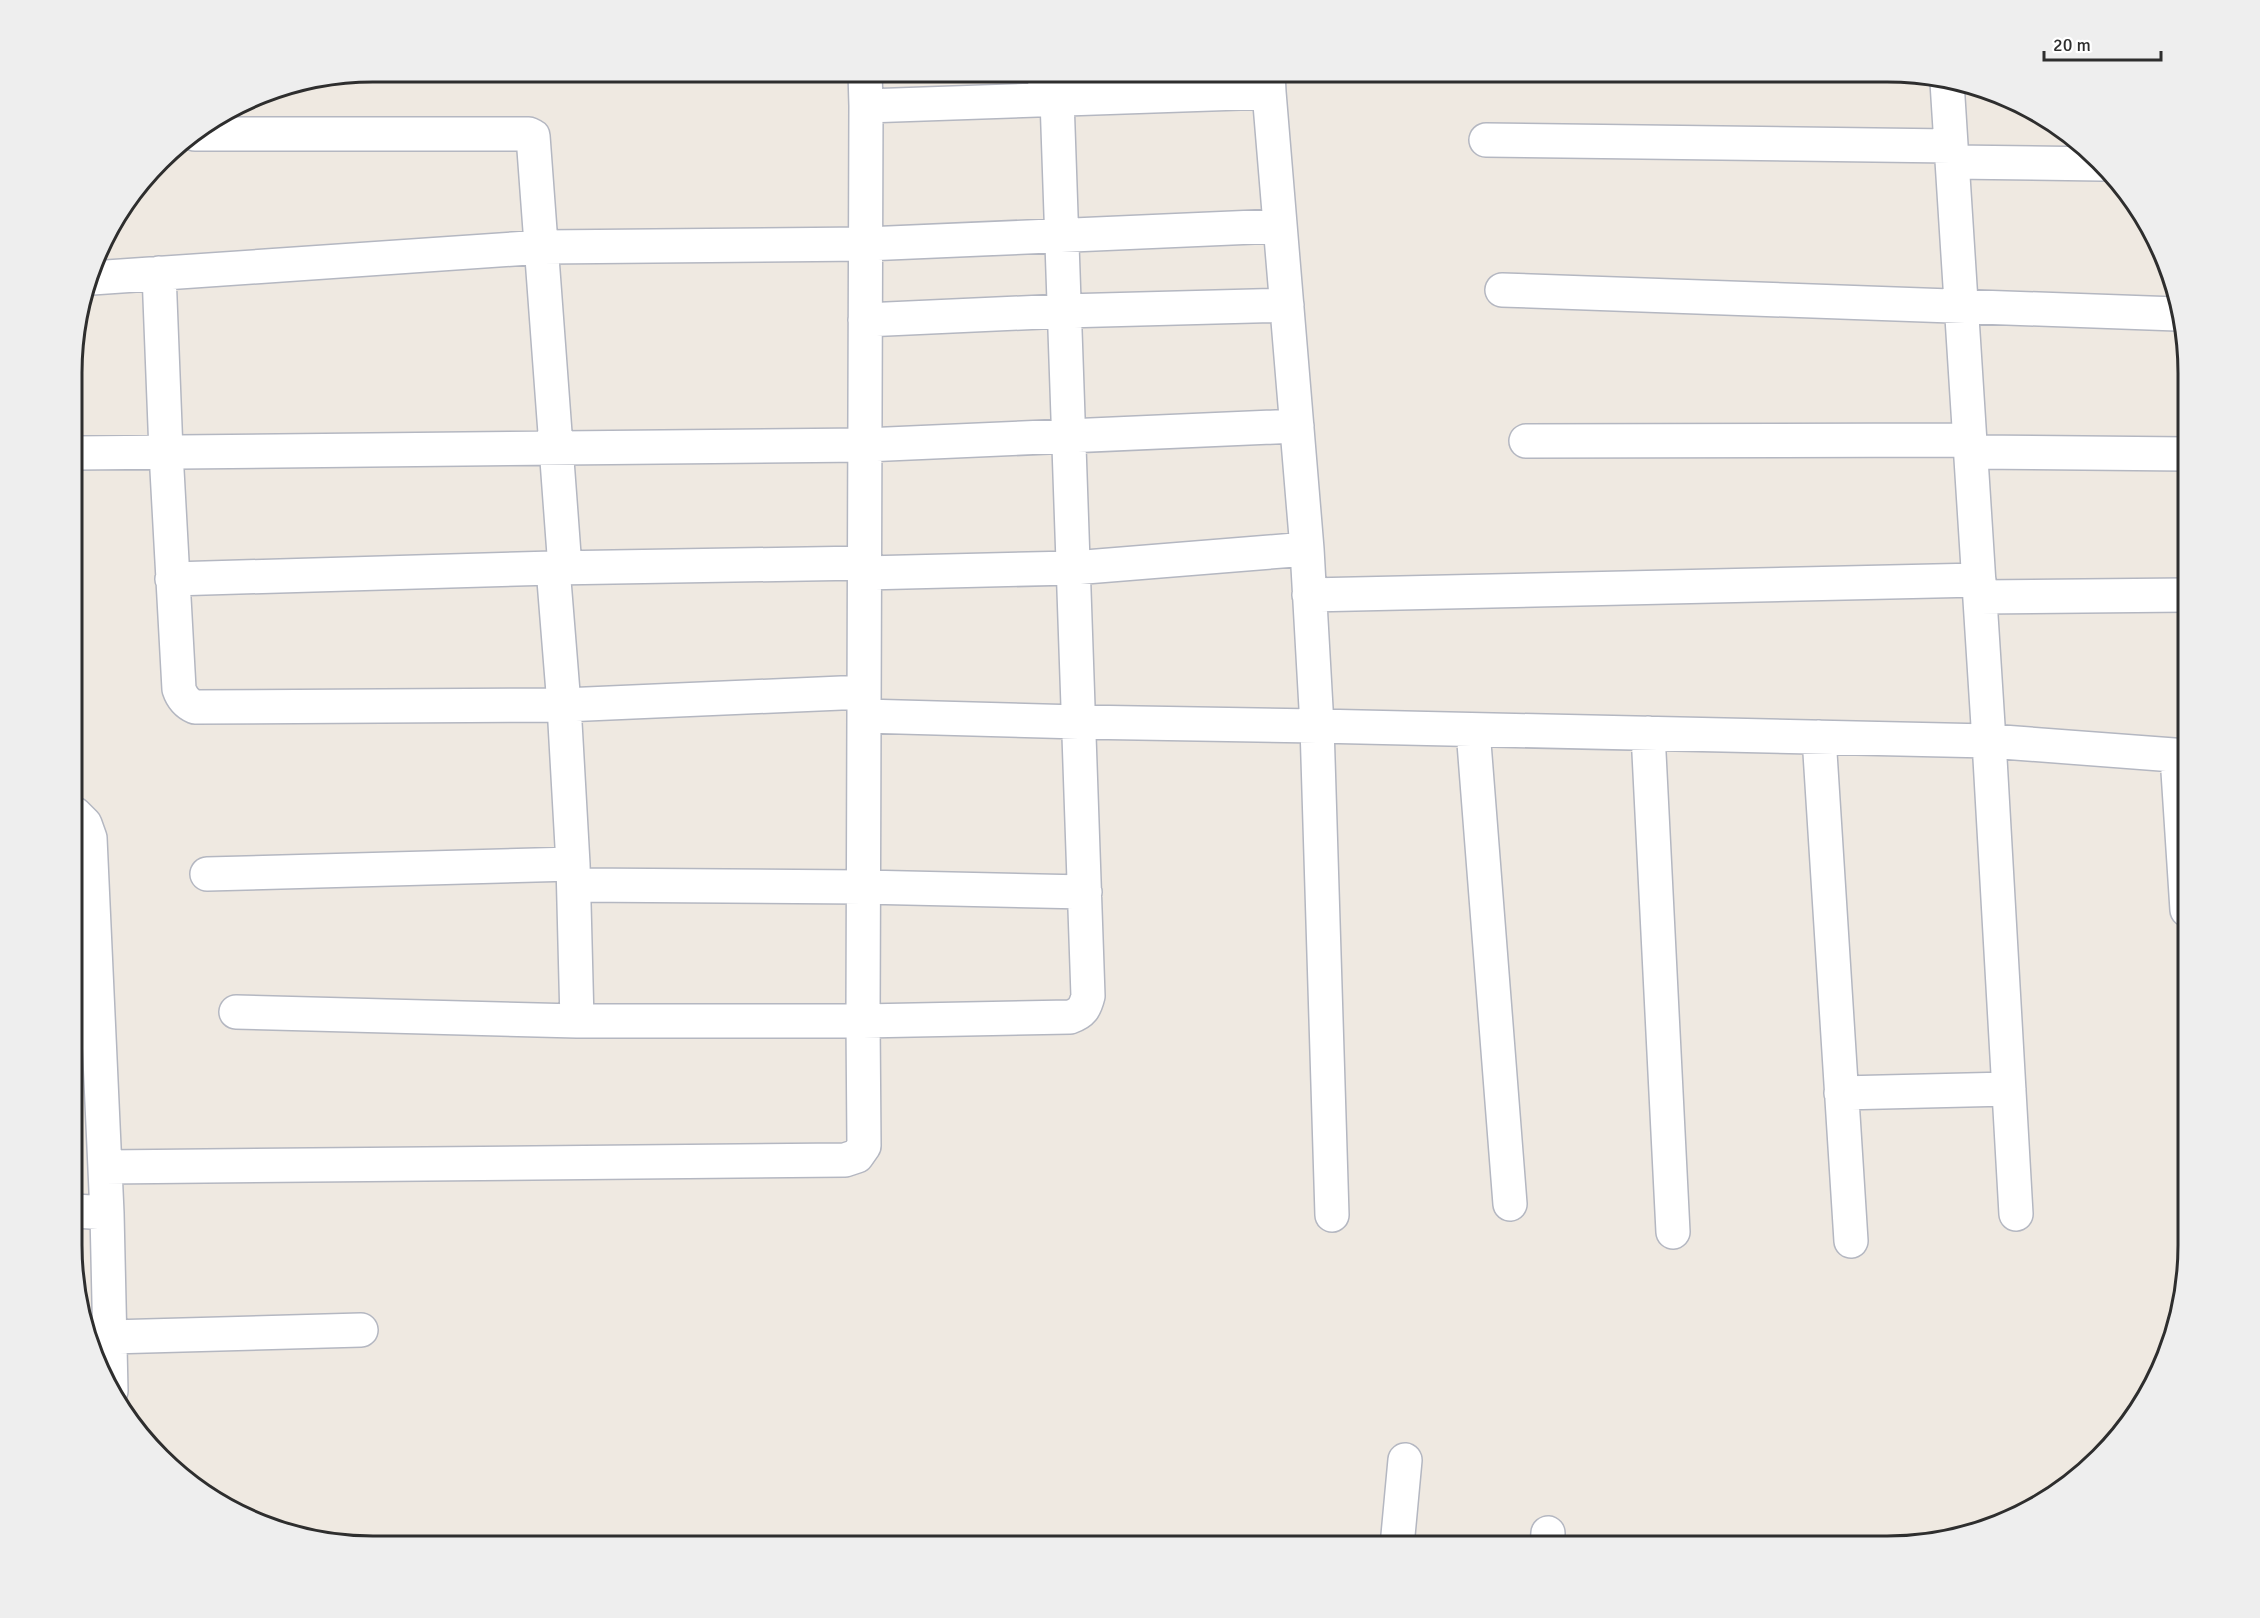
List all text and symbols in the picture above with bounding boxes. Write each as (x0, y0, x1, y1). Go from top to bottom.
scale bar (2044, 24, 2161, 62)
text: 20 m (2053, 34, 2091, 56)

